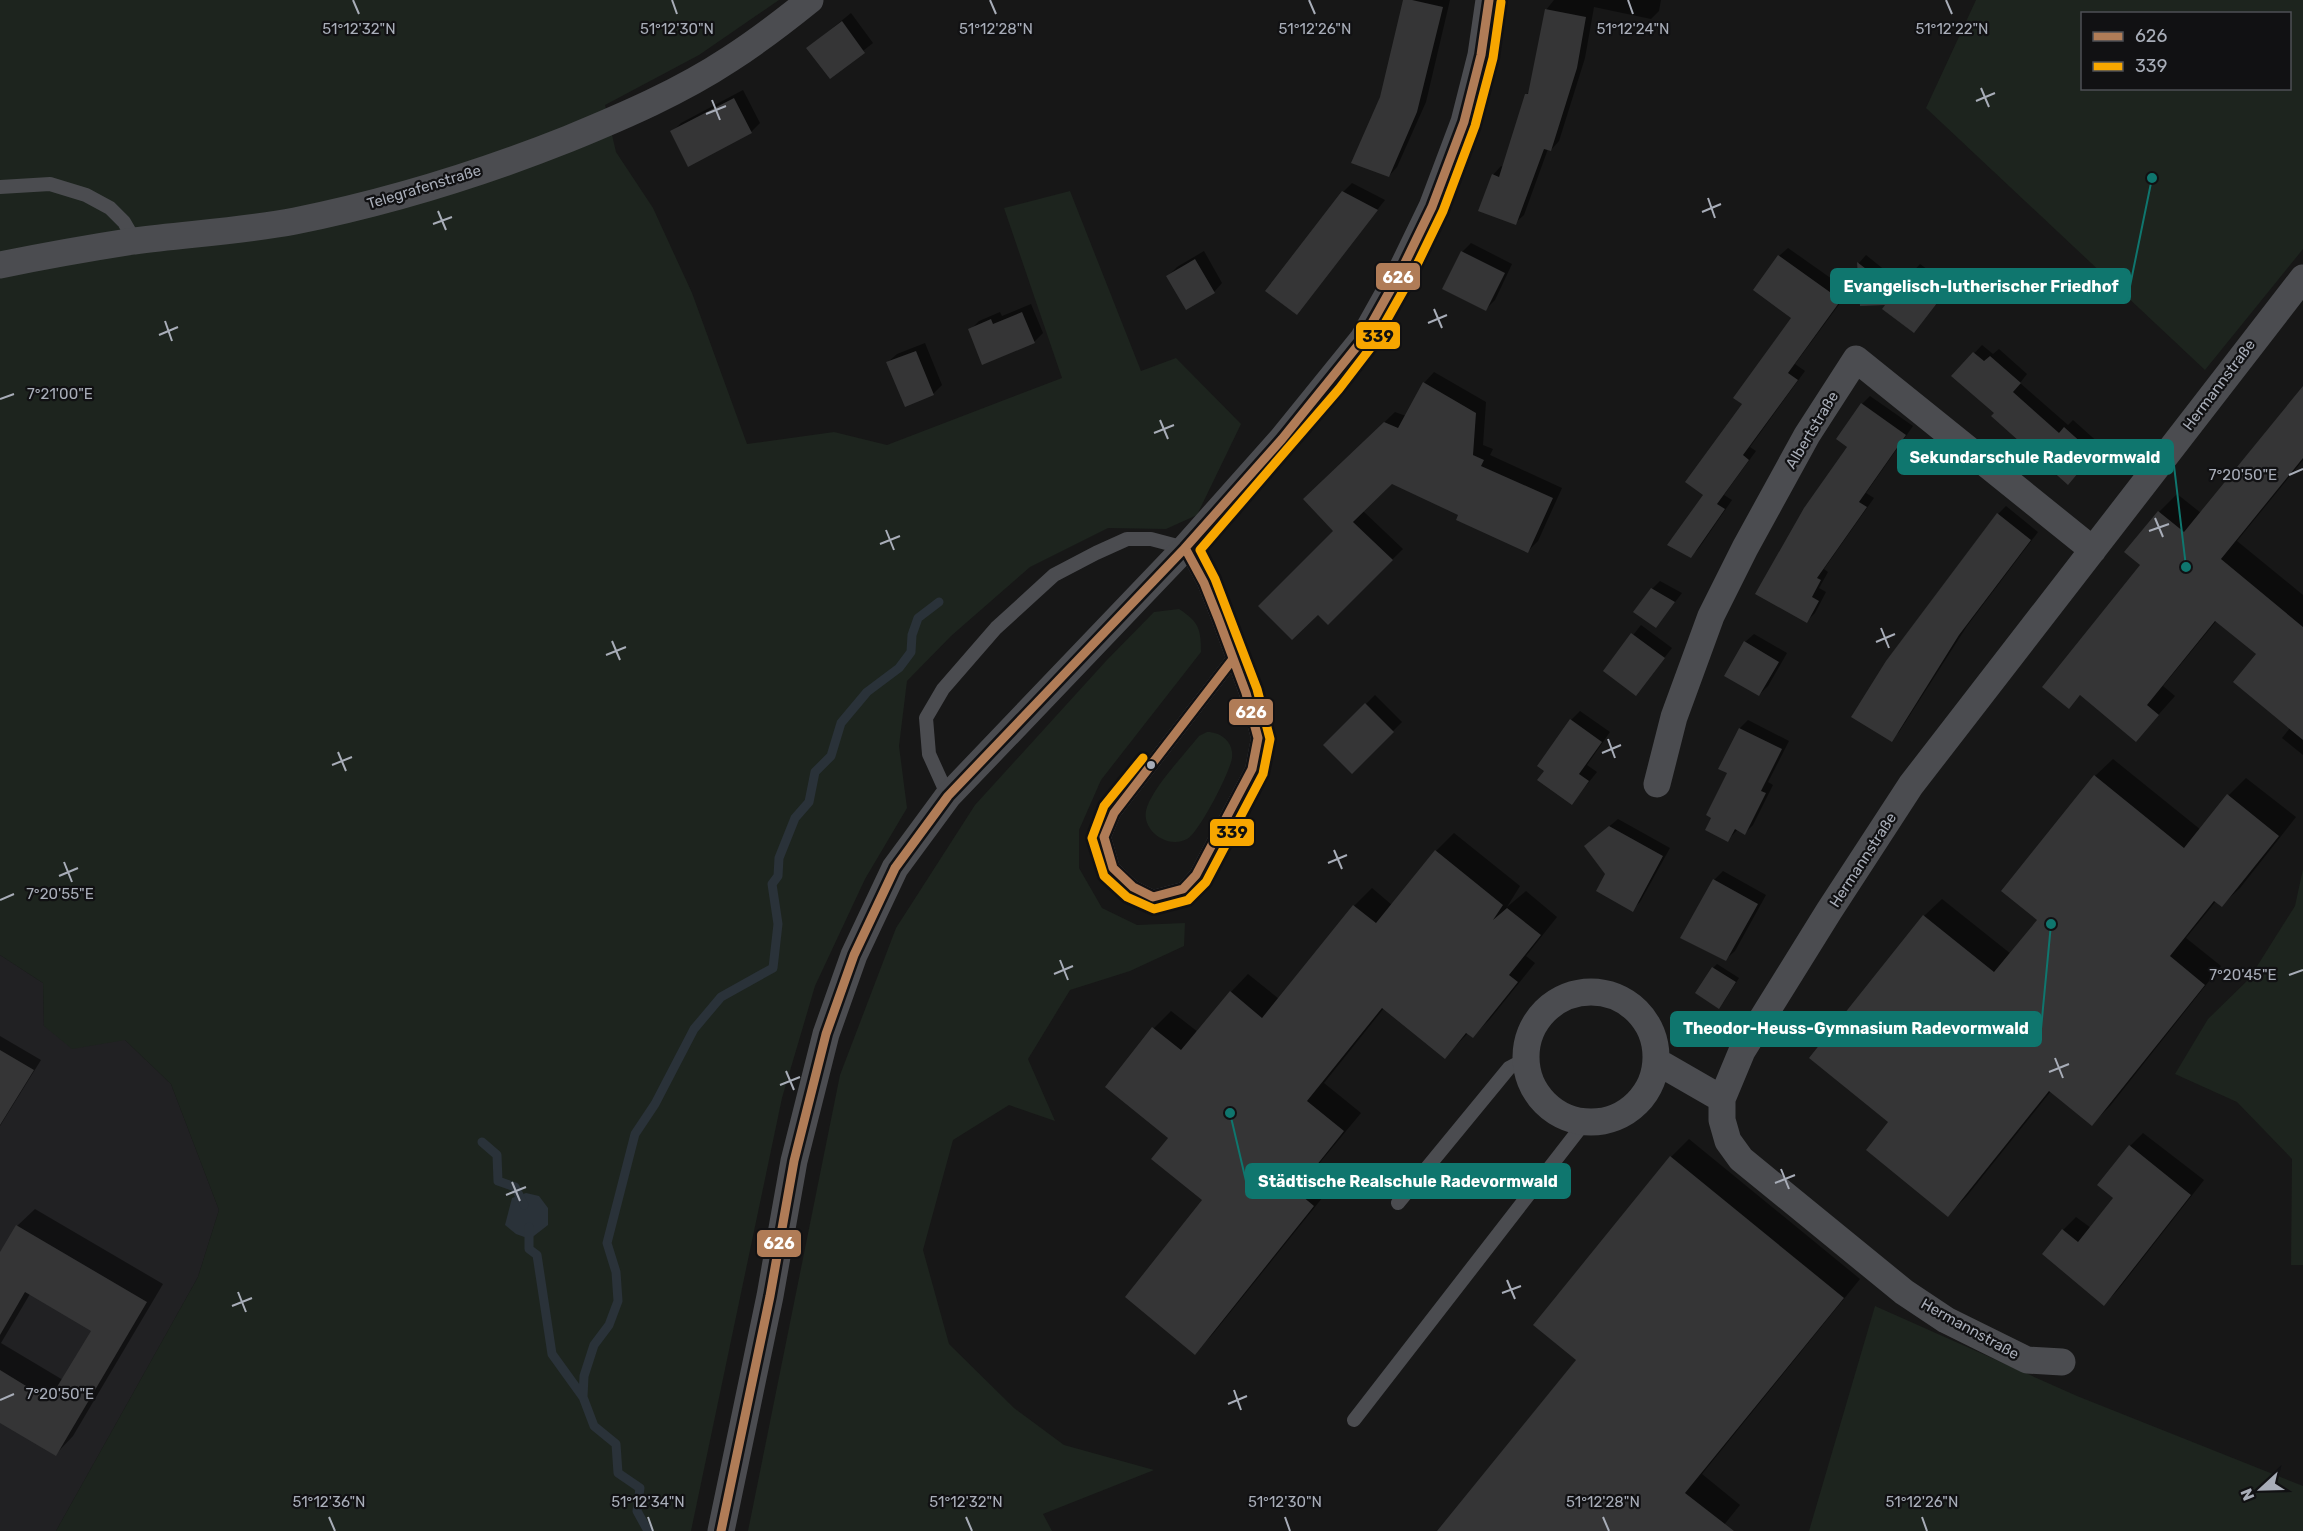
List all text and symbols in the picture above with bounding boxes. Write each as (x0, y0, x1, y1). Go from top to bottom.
legend (2081, 12, 2291, 90)
text: 51°12'32"N (322, 20, 396, 38)
text: 51°12'30"N (640, 20, 714, 38)
text: 51°12'28"N (959, 20, 1033, 38)
text: 51°12'26"N (1279, 20, 1351, 38)
text: 51°12'24"N (1596, 20, 1670, 38)
text: 51°12'22"N (1915, 20, 1989, 38)
text: 626 (2135, 25, 2167, 47)
text: 339 (2135, 55, 2167, 77)
street label: Telegrafenstraße (365, 161, 483, 213)
line badge: 626 (1375, 262, 1421, 291)
text: 626 (1382, 268, 1414, 287)
callout: Evangelisch-lutherischer Friedhof (1831, 269, 2130, 303)
text: Evangelisch-lutherischer Friedhof (1843, 277, 2119, 296)
line badge: 339 (1355, 321, 1401, 350)
text: 339 (1362, 327, 1394, 346)
street label: Hermannstraße (2179, 336, 2259, 434)
text: 7°21'00"E (27, 385, 93, 403)
street label: Albertstraße (1782, 388, 1842, 472)
callout: Sekundarschule Radevormwald (1898, 440, 2173, 474)
text: Sekundarschule Radevormwald (1910, 448, 2160, 467)
text: 7°20'50"E (2209, 466, 2277, 484)
line badge: 626 (1228, 698, 1274, 726)
text: 626 (1235, 703, 1267, 722)
unlabelled marker (1145, 759, 1157, 771)
street label: Hermannstraße (1826, 809, 1900, 911)
line badge: 339 (1209, 818, 1255, 847)
text: 339 (1216, 823, 1248, 842)
text: 7°20'55"E (26, 885, 94, 903)
text: 7°20'45"E (2209, 966, 2277, 984)
callout: Theodor-Heuss-Gymnasium Radevormwald (1671, 1012, 2041, 1046)
text: Theodor-Heuss-Gymnasium Radevormwald (1683, 1019, 2029, 1038)
callout: Städtische Realschule Radevormwald (1246, 1164, 1570, 1198)
text: Städtische Realschule Radevormwald (1258, 1172, 1558, 1191)
line badge: 626 (756, 1229, 802, 1258)
text: 626 (763, 1234, 795, 1253)
street label: Hermannstraße (1918, 1295, 2022, 1363)
text: 7°20'50"E (26, 1385, 94, 1403)
north arrow (2231, 1459, 2291, 1519)
text: N (2237, 1486, 2259, 1503)
text: 51°12'36"N (293, 1493, 365, 1511)
text: 51°12'34"N (611, 1493, 685, 1511)
text: 51°12'32"N (929, 1493, 1003, 1511)
text: 51°12'30"N (1248, 1493, 1322, 1511)
text: 51°12'28"N (1566, 1493, 1640, 1511)
text: 51°12'26"N (1886, 1493, 1958, 1511)

